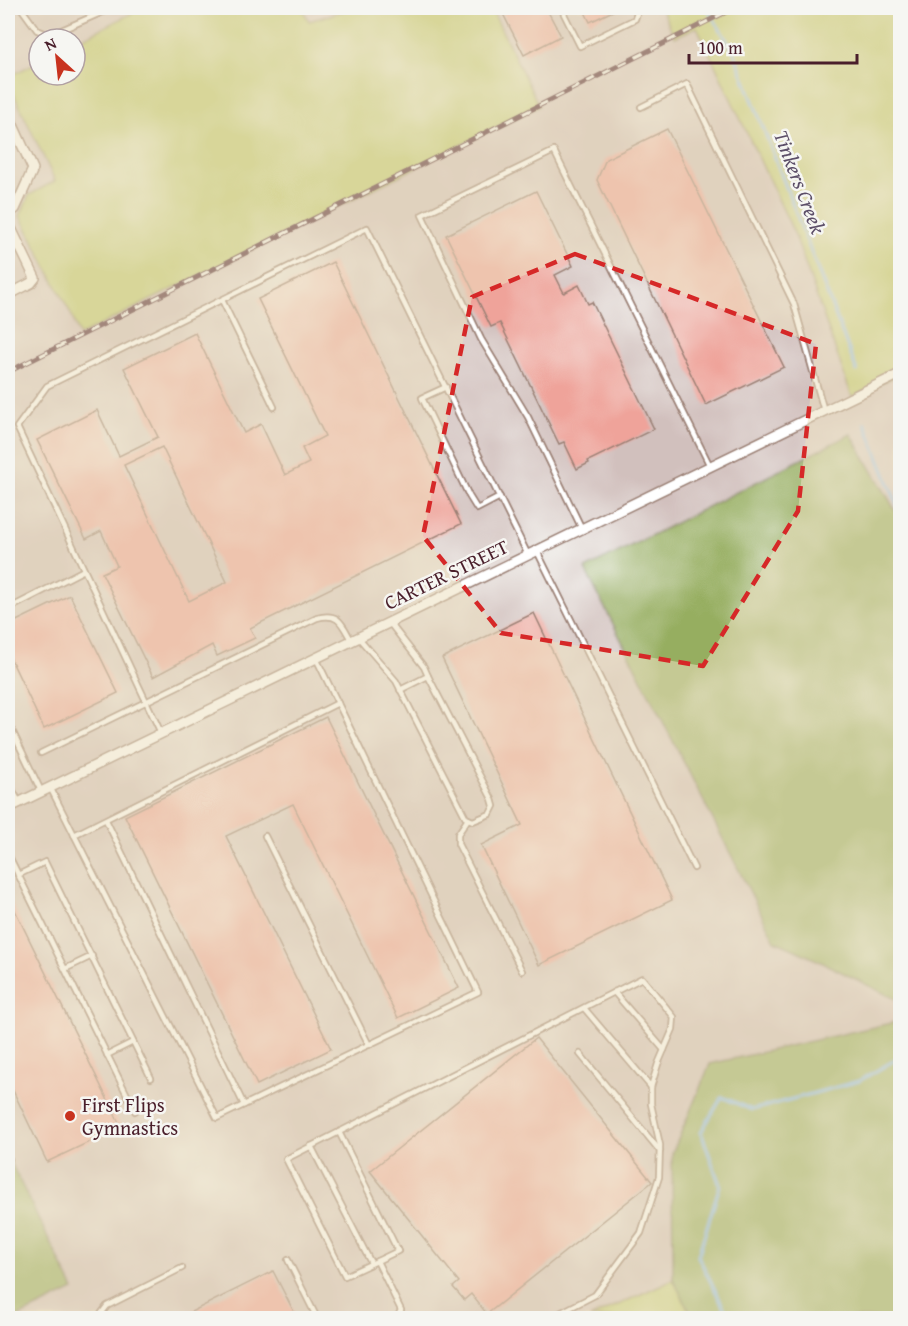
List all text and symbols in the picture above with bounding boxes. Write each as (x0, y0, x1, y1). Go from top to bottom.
north arrow (27, 27, 87, 87)
scale bar (689, 27, 857, 65)
text: N (40, 30, 61, 57)
text: 100 m (698, 34, 743, 61)
water label: Tinkers Creek (766, 126, 834, 239)
street label: CARTER STREET (379, 531, 513, 617)
place label: First Flips Gymnastics (82, 1090, 178, 1142)
marker: First Flips Gymnastics (63, 1109, 77, 1123)

